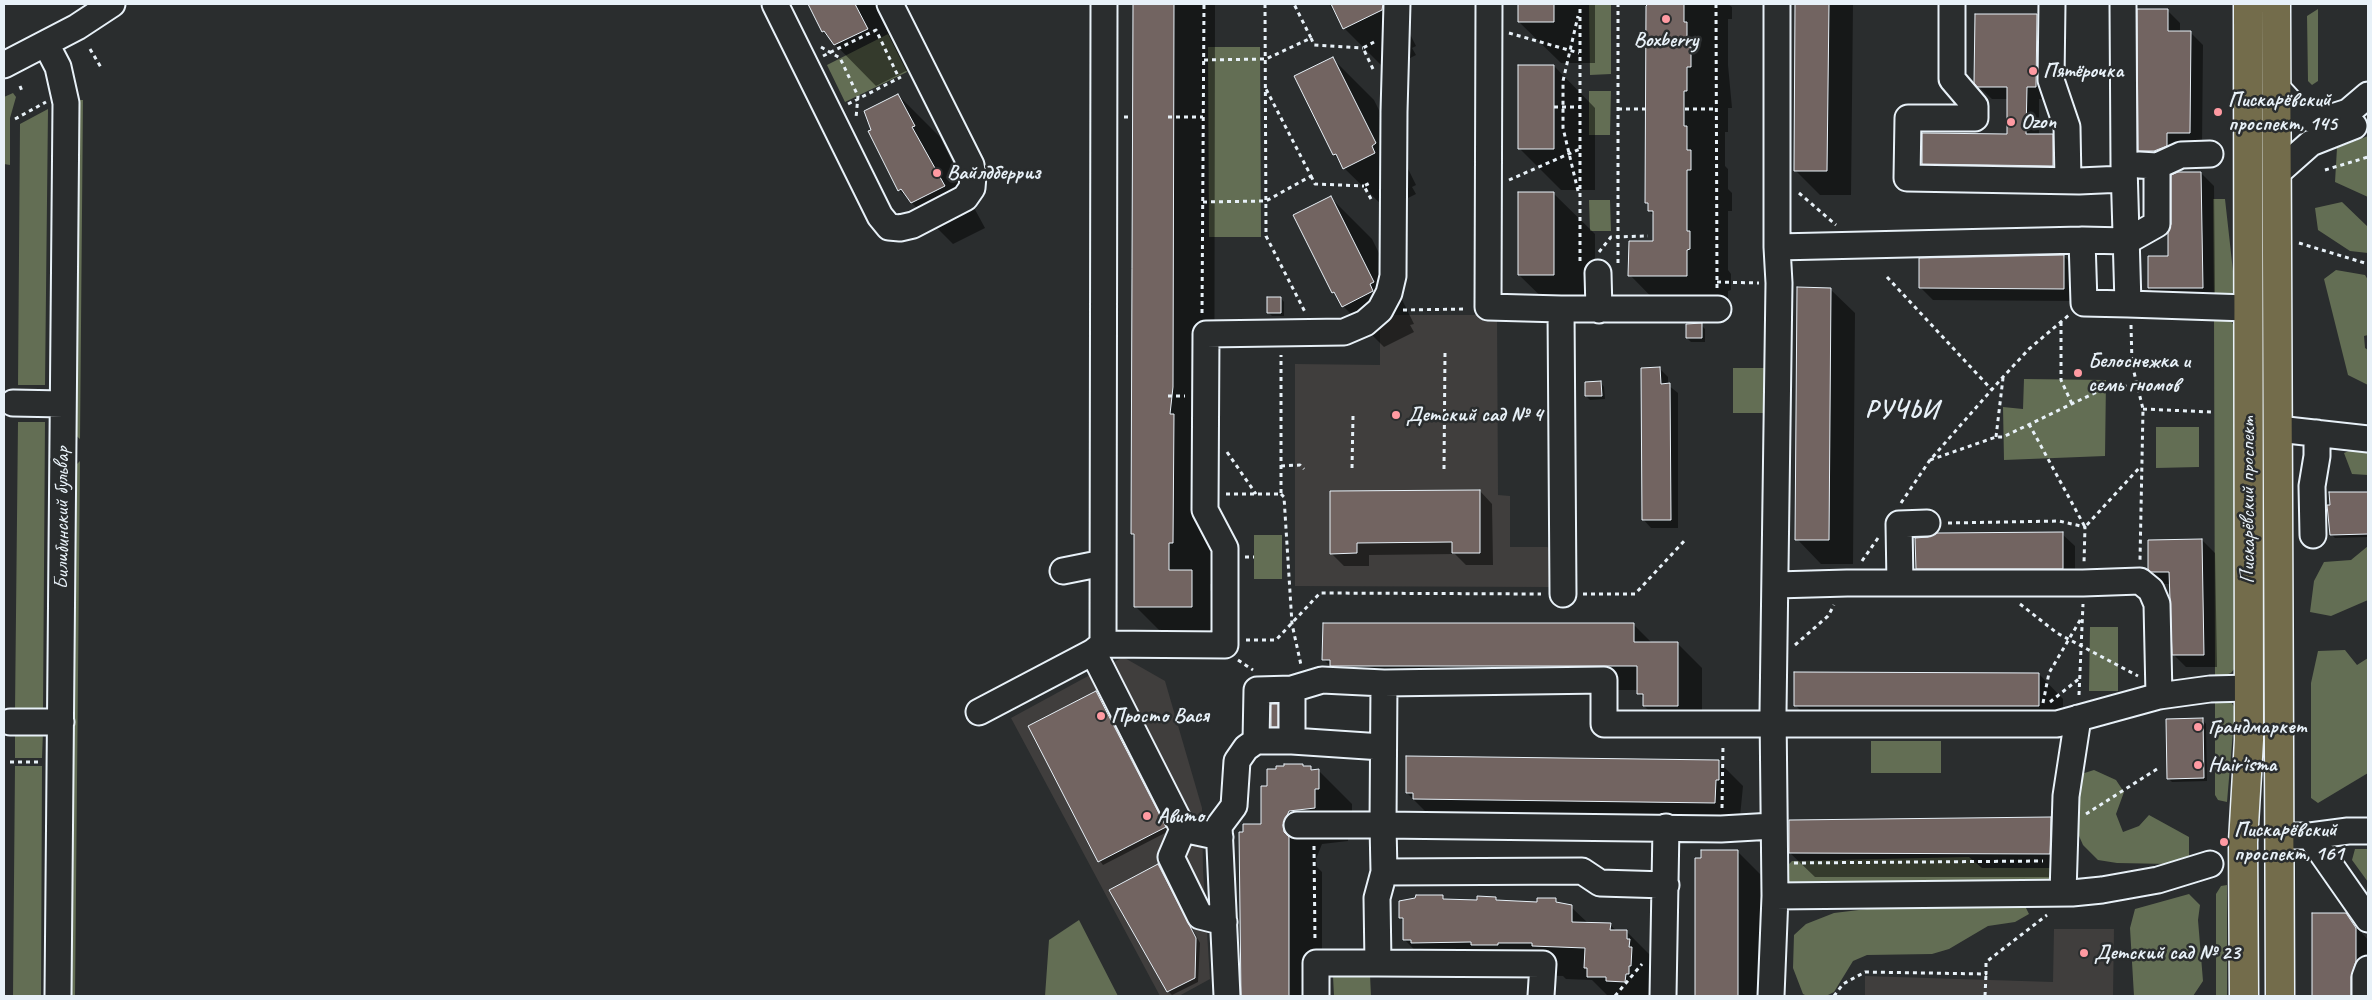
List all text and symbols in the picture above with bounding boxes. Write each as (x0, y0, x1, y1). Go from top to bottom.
marker: Boxberry (1660, 13, 1672, 25)
place label: Boxberry (1634, 27, 1698, 53)
place label: Пятёрочка (2043, 58, 2123, 84)
marker: Пятёрочка (2027, 65, 2039, 77)
place label: Пискарёвский проспект, 145 (2228, 87, 2337, 137)
marker: Пискарёвский проспект, 145 (2212, 106, 2224, 118)
place label: Ozon (2021, 109, 2056, 135)
marker: Ozon (2005, 116, 2017, 128)
place label: Вайлдберриз (947, 160, 1040, 186)
marker: Вайлдберриз (931, 167, 943, 179)
place label: Белоснежка и семь гномов (2088, 348, 2190, 398)
marker: Белоснежка и семь гномов (2072, 367, 2084, 379)
district label: РУЧЬИ (1862, 394, 1942, 426)
place label: Детский сад № 4 (1406, 402, 1543, 428)
marker: Детский сад № 4 (1390, 409, 1402, 421)
street label: Пискарёвский проспект (2235, 416, 2261, 584)
street label: Билибинский бульвар (49, 447, 75, 589)
place label: Просто Вася (1111, 703, 1209, 729)
marker: Просто Вася (1095, 710, 1107, 722)
place label: Грандмаркет (2208, 714, 2306, 740)
marker: Грандмаркет (2192, 721, 2204, 733)
place label: Hair'isma (2208, 752, 2276, 778)
marker: Hair'isma (2192, 759, 2204, 771)
place label: Авито (1157, 803, 1204, 829)
marker: Авито (1141, 810, 1153, 822)
place label: Пискарёвский проспект, 161 (2234, 817, 2344, 867)
marker: Пискарёвский проспект, 161 (2218, 836, 2230, 848)
place label: Детский сад № 23 (2094, 940, 2240, 966)
marker: Детский сад № 23 (2078, 947, 2090, 959)

